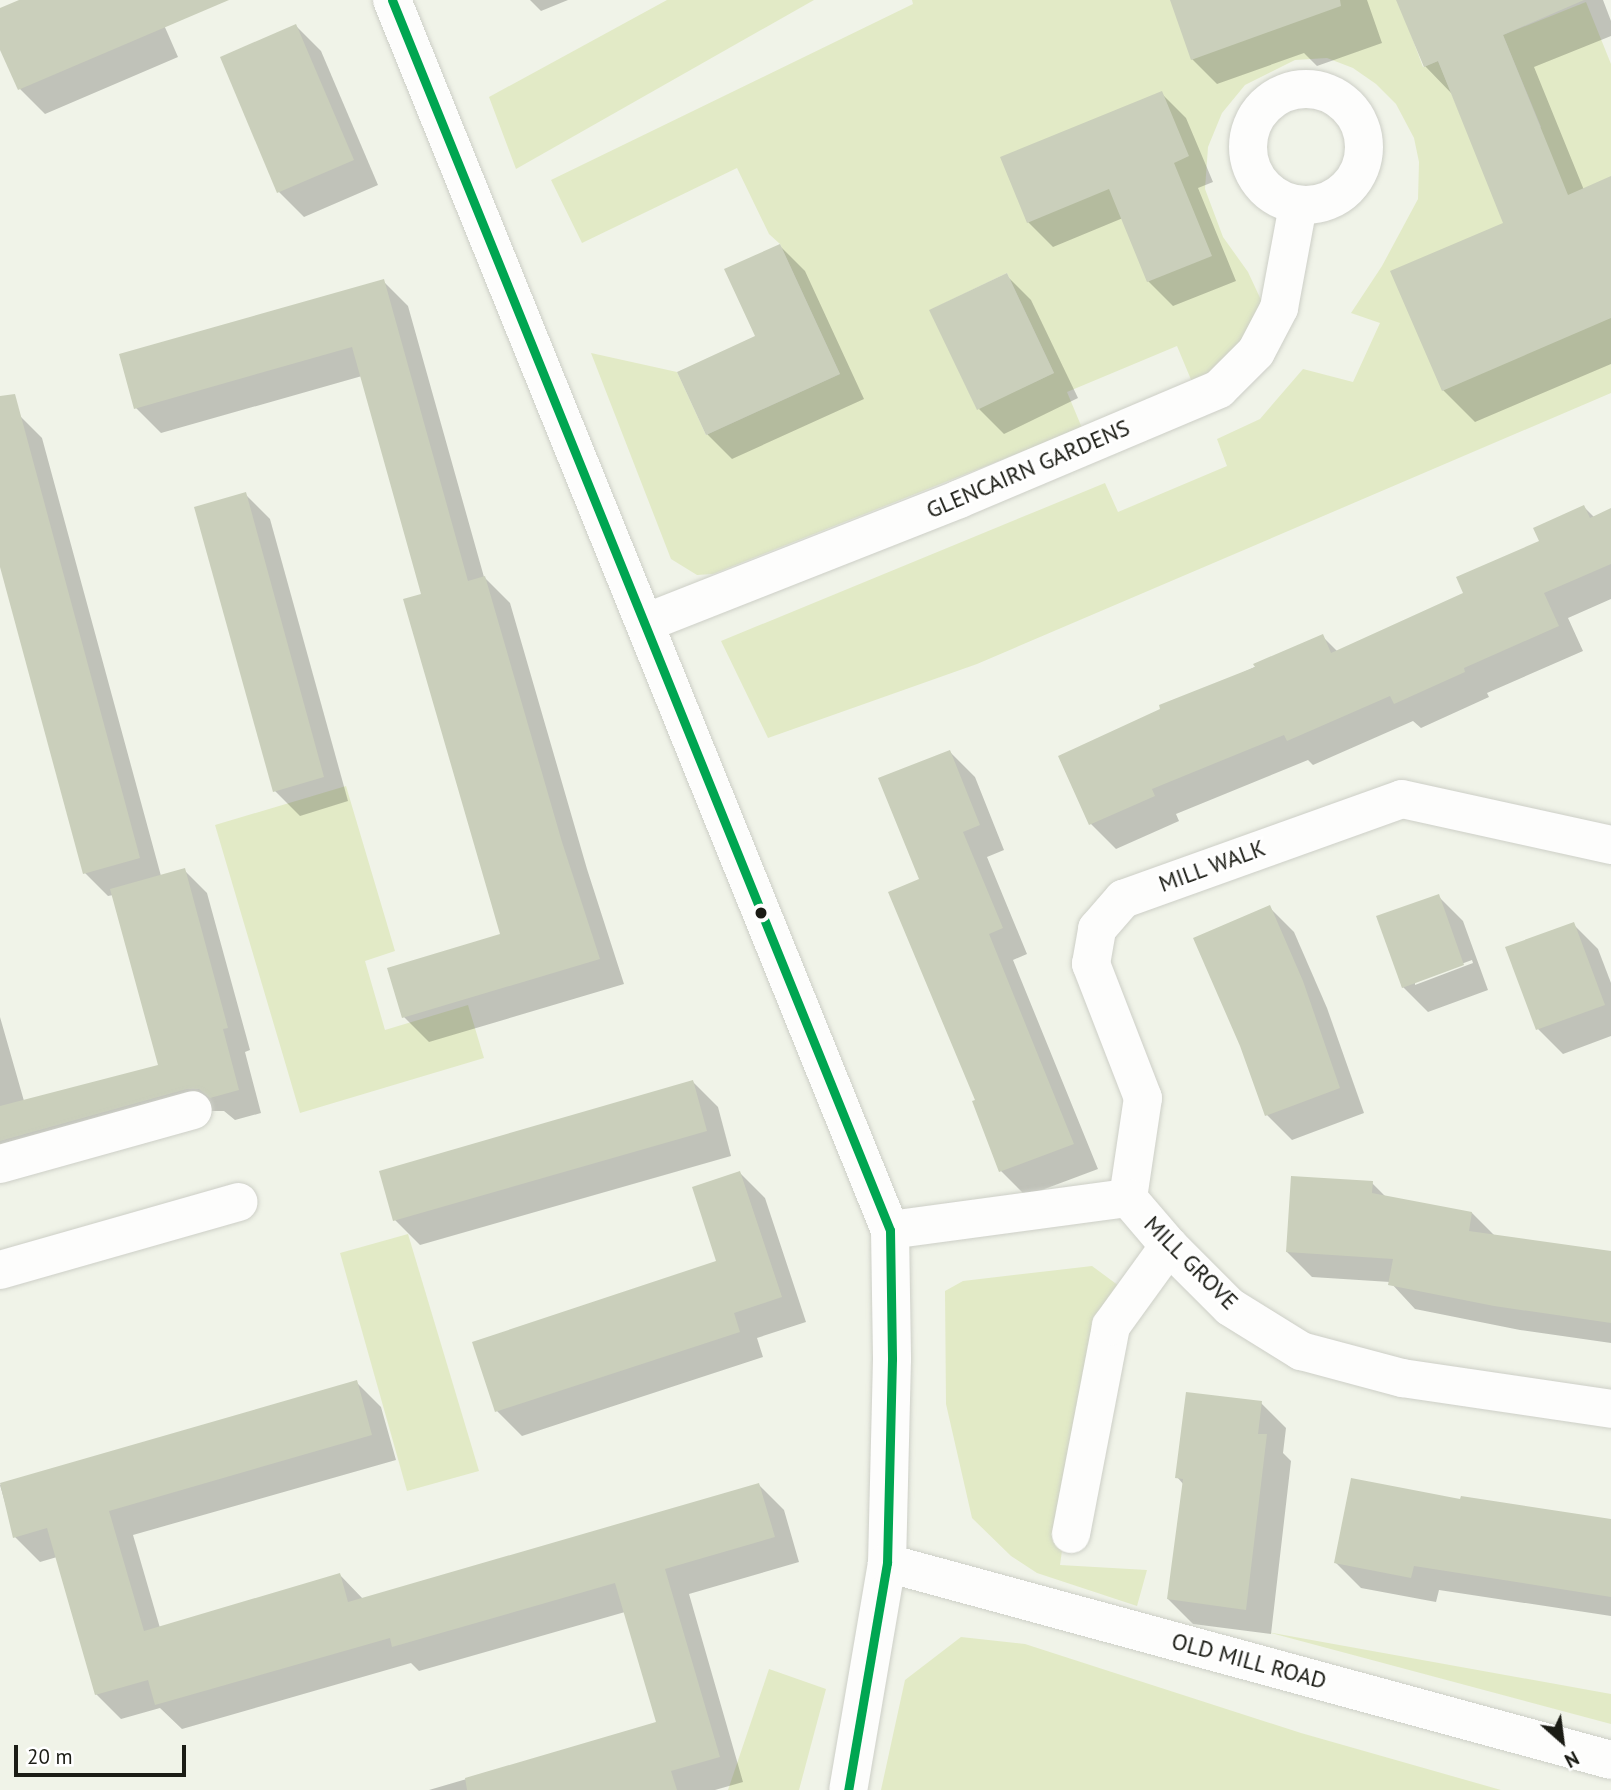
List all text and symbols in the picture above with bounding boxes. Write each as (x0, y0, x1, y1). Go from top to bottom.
street label: GLENCAIRN GARDENS (922, 414, 1134, 524)
street label: MILL WALK (1154, 834, 1270, 898)
unlabelled marker (754, 906, 768, 920)
street label: MILL GROVE (1138, 1210, 1244, 1316)
street label: OLD MILL ROAD (1168, 1627, 1330, 1695)
north arrow (1527, 1706, 1597, 1776)
scale bar (18, 1730, 189, 1774)
text: 20 m (27, 1743, 73, 1770)
text: N (1561, 1746, 1583, 1773)

